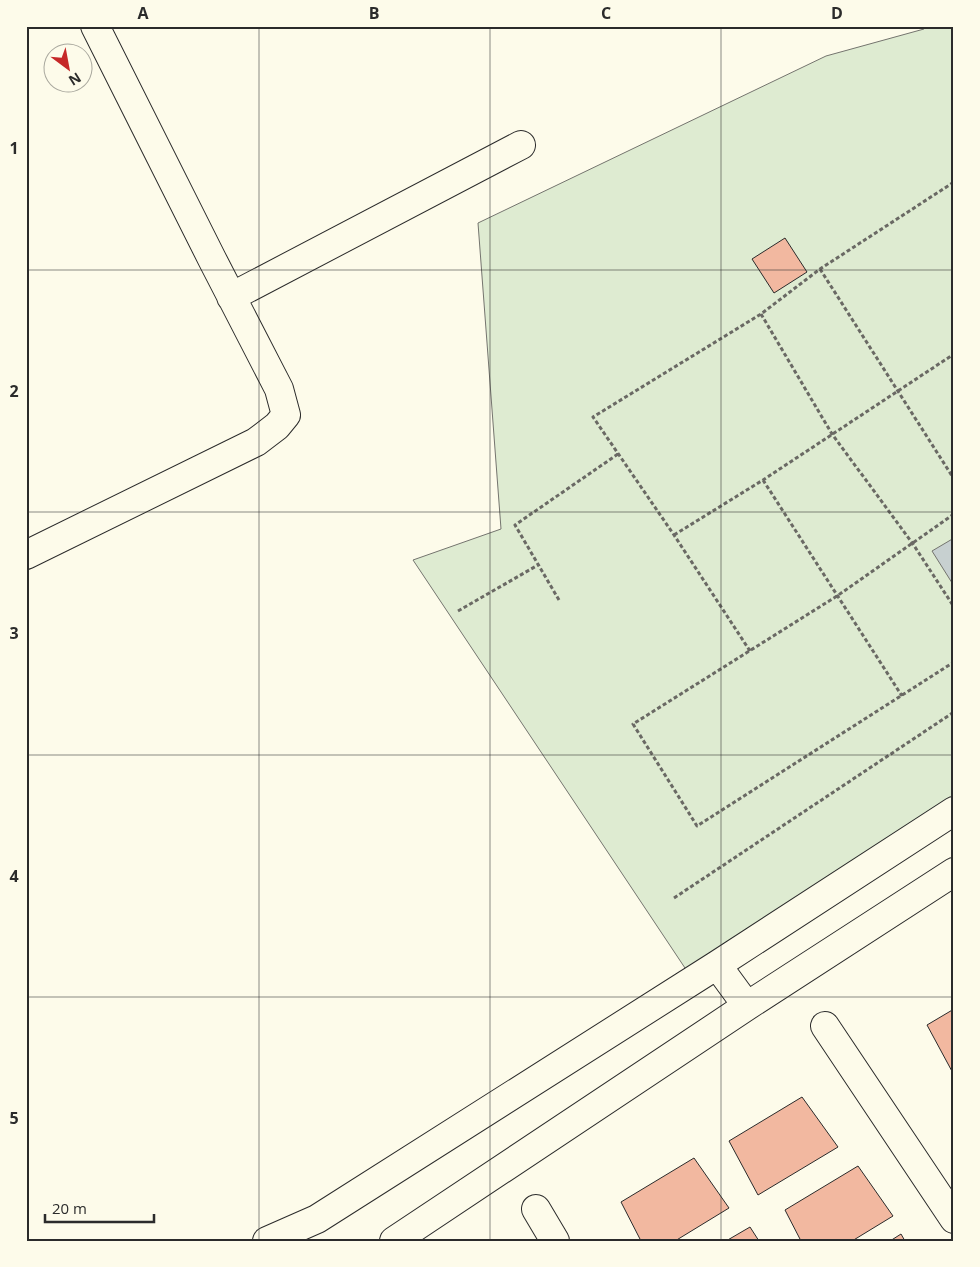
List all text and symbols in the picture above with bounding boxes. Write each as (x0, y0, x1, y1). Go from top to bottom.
text: A (137, 2, 149, 24)
text: B (369, 2, 379, 24)
text: C (601, 2, 611, 24)
text: D (831, 2, 843, 24)
north arrow (42, 42, 92, 92)
text: N (65, 68, 85, 91)
text: 1 (9, 137, 19, 159)
text: 2 (9, 380, 19, 402)
text: 3 (9, 622, 19, 644)
text: 4 (9, 865, 19, 887)
text: 5 (9, 1107, 19, 1129)
scale bar (45, 1192, 154, 1224)
text: 20 m (52, 1198, 87, 1218)

